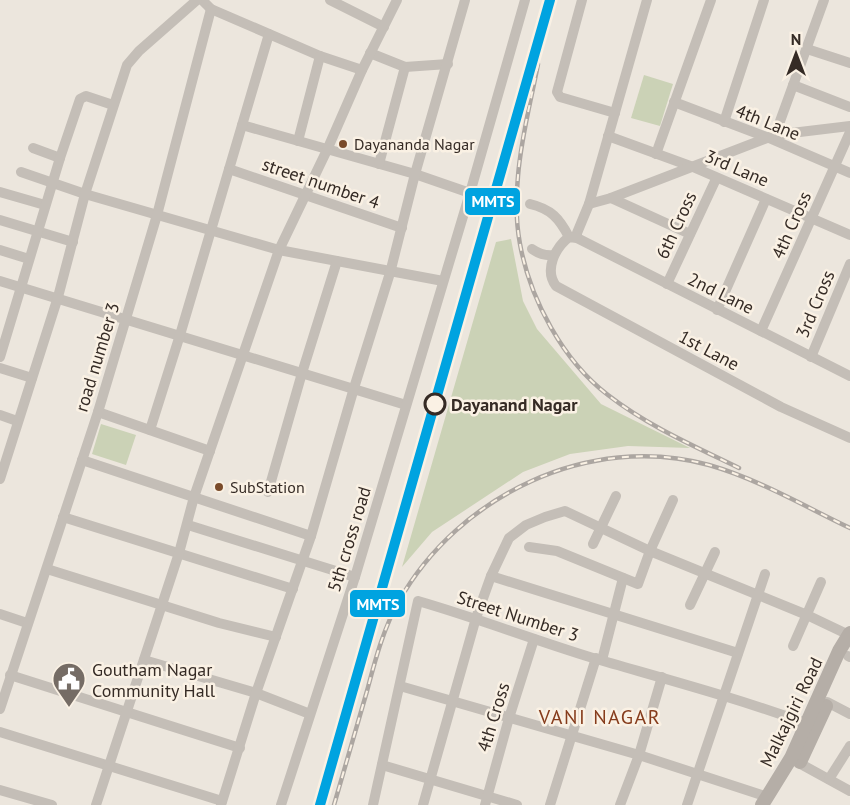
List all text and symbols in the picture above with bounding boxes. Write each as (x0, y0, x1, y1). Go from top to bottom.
north arrow (766, 24, 826, 84)
text: N (791, 29, 801, 49)
street label: 4th Lane (732, 99, 804, 145)
place label: Dayananda Nagar (354, 134, 475, 154)
marker: Dayananda Nagar (337, 138, 349, 150)
street label: 3rd Lane (702, 144, 772, 192)
street label: street number 4 (259, 152, 383, 214)
line badge: MMTS (464, 187, 521, 216)
street label: 6th Cross (650, 188, 702, 262)
street label: 4th Cross (766, 188, 816, 262)
text: MMTS (471, 191, 515, 211)
street label: 2nd Lane (684, 267, 758, 319)
street label: 3rd Cross (790, 267, 840, 341)
street label: road number 3 (69, 300, 125, 414)
street label: 1st Lane (675, 325, 743, 375)
marker: Dayanand Nagar (424, 393, 446, 415)
place label: Dayanand Nagar (451, 393, 578, 416)
place label: SubStation (230, 477, 305, 497)
marker: SubStation (213, 481, 225, 493)
street label: 5th cross road (322, 484, 376, 594)
street label: Street Number 3 (454, 585, 582, 647)
line badge: MMTS (349, 589, 406, 618)
text: MMTS (356, 594, 400, 614)
street label: Malkajgiri Road (755, 653, 827, 771)
place label: Goutham Nagar Community Hall (92, 658, 216, 702)
public building icon: Goutham Nagar Community Hall (51, 661, 87, 708)
street label: 4th Cross (472, 679, 514, 755)
district label: VANI NAGAR (538, 704, 661, 730)

